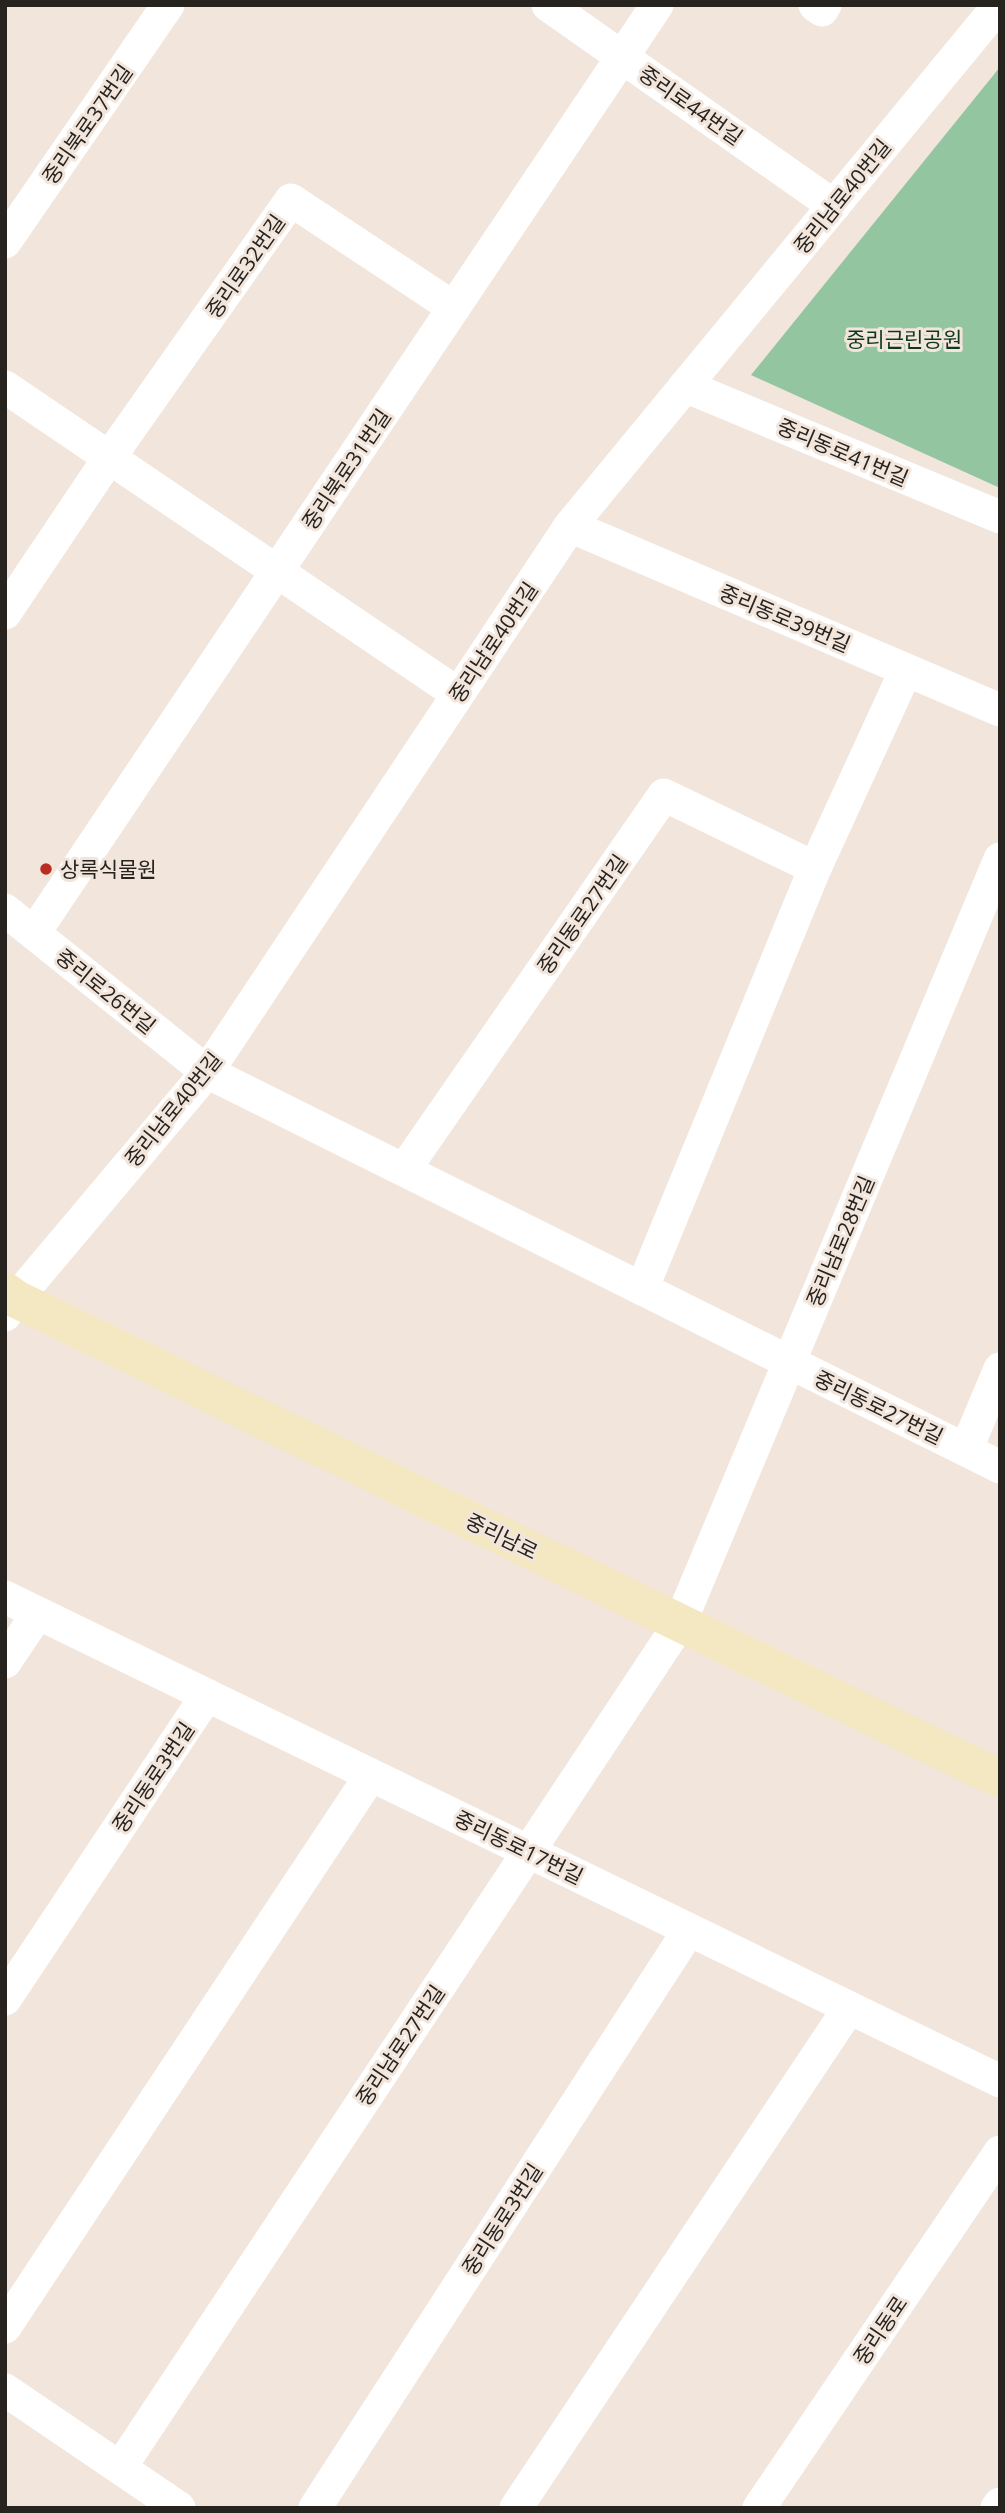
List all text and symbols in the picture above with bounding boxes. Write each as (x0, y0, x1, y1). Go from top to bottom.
street label: 중리북로37번길 (35, 59, 139, 189)
street label: 중리로44번길 (634, 59, 748, 151)
street label: 중리남로40번길 (787, 133, 897, 259)
street label: 중리로32번길 (199, 209, 291, 323)
park label: 중리근린공원 (846, 325, 962, 353)
street label: 중리북로31번길 (295, 403, 397, 535)
street label: 중리동로41번길 (773, 412, 913, 492)
street label: 중리남로40번길 (442, 576, 544, 708)
street label: 중리동로39번길 (715, 578, 855, 658)
street label: 중리동로27번길 (530, 849, 634, 979)
place label: 상록식물원 (60, 855, 157, 883)
marker: 상록식물원 (38, 861, 54, 877)
street label: 중리로26번길 (50, 942, 162, 1040)
street label: 중리남로40번길 (118, 1046, 228, 1172)
street label: 중리남로28번길 (800, 1171, 880, 1311)
street label: 중리동로27번길 (810, 1364, 948, 1450)
street label: 중리남로 (461, 1506, 543, 1566)
street label: 중리동로3번길 (106, 1716, 200, 1838)
street label: 중리동로17번길 (450, 1804, 588, 1890)
street label: 중리남로27번길 (349, 1979, 451, 2111)
street label: 중리동로3번길 (455, 2158, 549, 2280)
street label: 중리동로 (847, 2290, 913, 2370)

